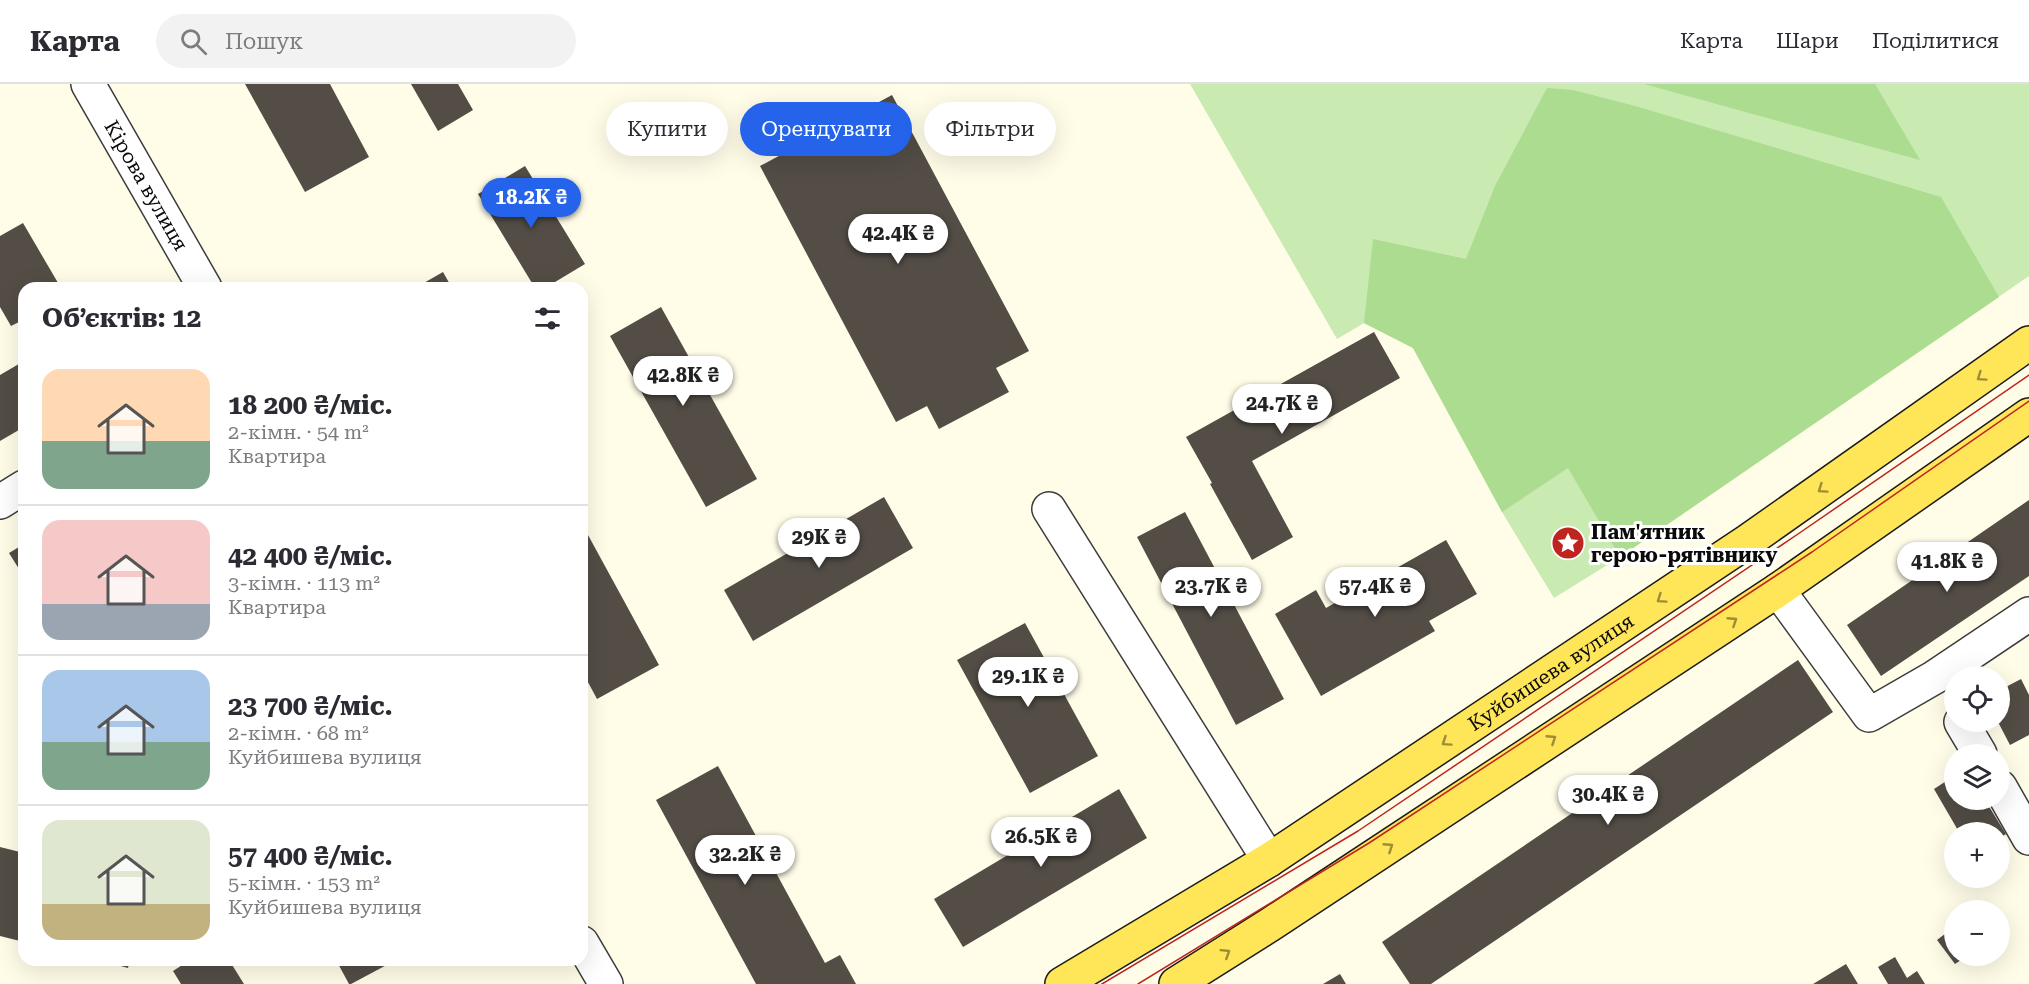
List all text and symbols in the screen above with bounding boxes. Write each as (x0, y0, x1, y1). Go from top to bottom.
search box (156, 14, 576, 68)
text: Карта (30, 25, 120, 58)
icon: search (177, 25, 210, 58)
text: Пошук (225, 29, 303, 54)
text: Карта (1680, 29, 1743, 53)
text: Шари (1776, 29, 1839, 53)
text: Поділитися (1872, 29, 1999, 53)
chip: Купити (606, 102, 728, 156)
chip: Орендувати (740, 102, 912, 156)
chip: Фільтри (924, 102, 1056, 156)
street label: Кірова вулиця (99, 116, 193, 255)
pin: 18.2K ₴ (476, 178, 586, 229)
text: 18.2K ₴ (495, 185, 567, 209)
pin: 42.4K ₴ (843, 214, 953, 265)
text: 42.4K ₴ (862, 221, 934, 245)
icon: filters (531, 302, 564, 335)
text: Об’єктів: 12 (42, 303, 201, 333)
pin: 42.8K ₴ (628, 356, 738, 407)
text: 42.8K ₴ (647, 363, 719, 387)
one-way arrow (1977, 370, 1988, 381)
pin: 24.7K ₴ (1227, 384, 1337, 435)
text: 18 200 ₴/міс. (228, 390, 393, 420)
text: 24.7K ₴ (1246, 391, 1318, 415)
icon: home (90, 393, 162, 465)
text: 2-кімн. · 54 m² (228, 420, 369, 444)
text: Квартира (228, 444, 326, 468)
one-way arrow (1817, 482, 1828, 493)
pin: 29K ₴ (777, 518, 861, 569)
place label: Пам'ятник герою-рятівнику (1591, 520, 1777, 567)
text: 29K ₴ (792, 525, 846, 549)
place icon: Пам'ятник герою-рятівнику (1550, 525, 1586, 561)
text: 42 400 ₴/міс. (228, 541, 393, 571)
pin: 41.8K ₴ (1892, 542, 2002, 593)
icon: home (90, 544, 162, 616)
text: 41.8K ₴ (1911, 549, 1983, 573)
pin: 23.7K ₴ (1156, 567, 1266, 618)
pin: 57.4K ₴ (1320, 567, 1430, 618)
text: 3-кімн. · 113 m² (228, 571, 380, 595)
text: 23.7K ₴ (1175, 574, 1247, 598)
text: 57.4K ₴ (1339, 574, 1411, 598)
one-way arrow (1657, 592, 1668, 603)
text: Квартира (228, 595, 326, 619)
street label: Куйбишева вулиця (1464, 609, 1638, 736)
one-way arrow (1726, 617, 1737, 628)
pin: 29.1K ₴ (973, 657, 1083, 708)
text: 29.1K ₴ (992, 664, 1064, 688)
map controls (1944, 666, 2010, 966)
button: locate (1944, 666, 2010, 732)
text: 23 700 ₴/міс. (228, 691, 393, 721)
icon: home (90, 694, 162, 766)
text: 2-кімн. · 68 m² (228, 721, 369, 745)
one-way arrow (1442, 735, 1453, 746)
one-way arrow (1546, 736, 1557, 747)
button: layers (1944, 744, 2010, 810)
text: Куйбишева вулиця (228, 745, 422, 769)
pin: 30.4K ₴ (1553, 775, 1663, 826)
text: 30.4K ₴ (1572, 782, 1644, 806)
pin: 26.5K ₴ (986, 817, 1096, 868)
button: + (1944, 822, 2010, 888)
text: 26.5K ₴ (1005, 824, 1077, 848)
pin: 32.2K ₴ (690, 835, 800, 886)
text: 57 400 ₴/міс. (228, 841, 393, 871)
text: 32.2K ₴ (709, 842, 781, 866)
one-way arrow (1383, 843, 1394, 854)
icon: home (90, 844, 162, 916)
text: 5-кімн. · 153 m² (228, 871, 380, 895)
text: Куйбишева вулиця (228, 895, 422, 919)
button: − (1944, 900, 2010, 966)
one-way arrow (1219, 949, 1230, 960)

